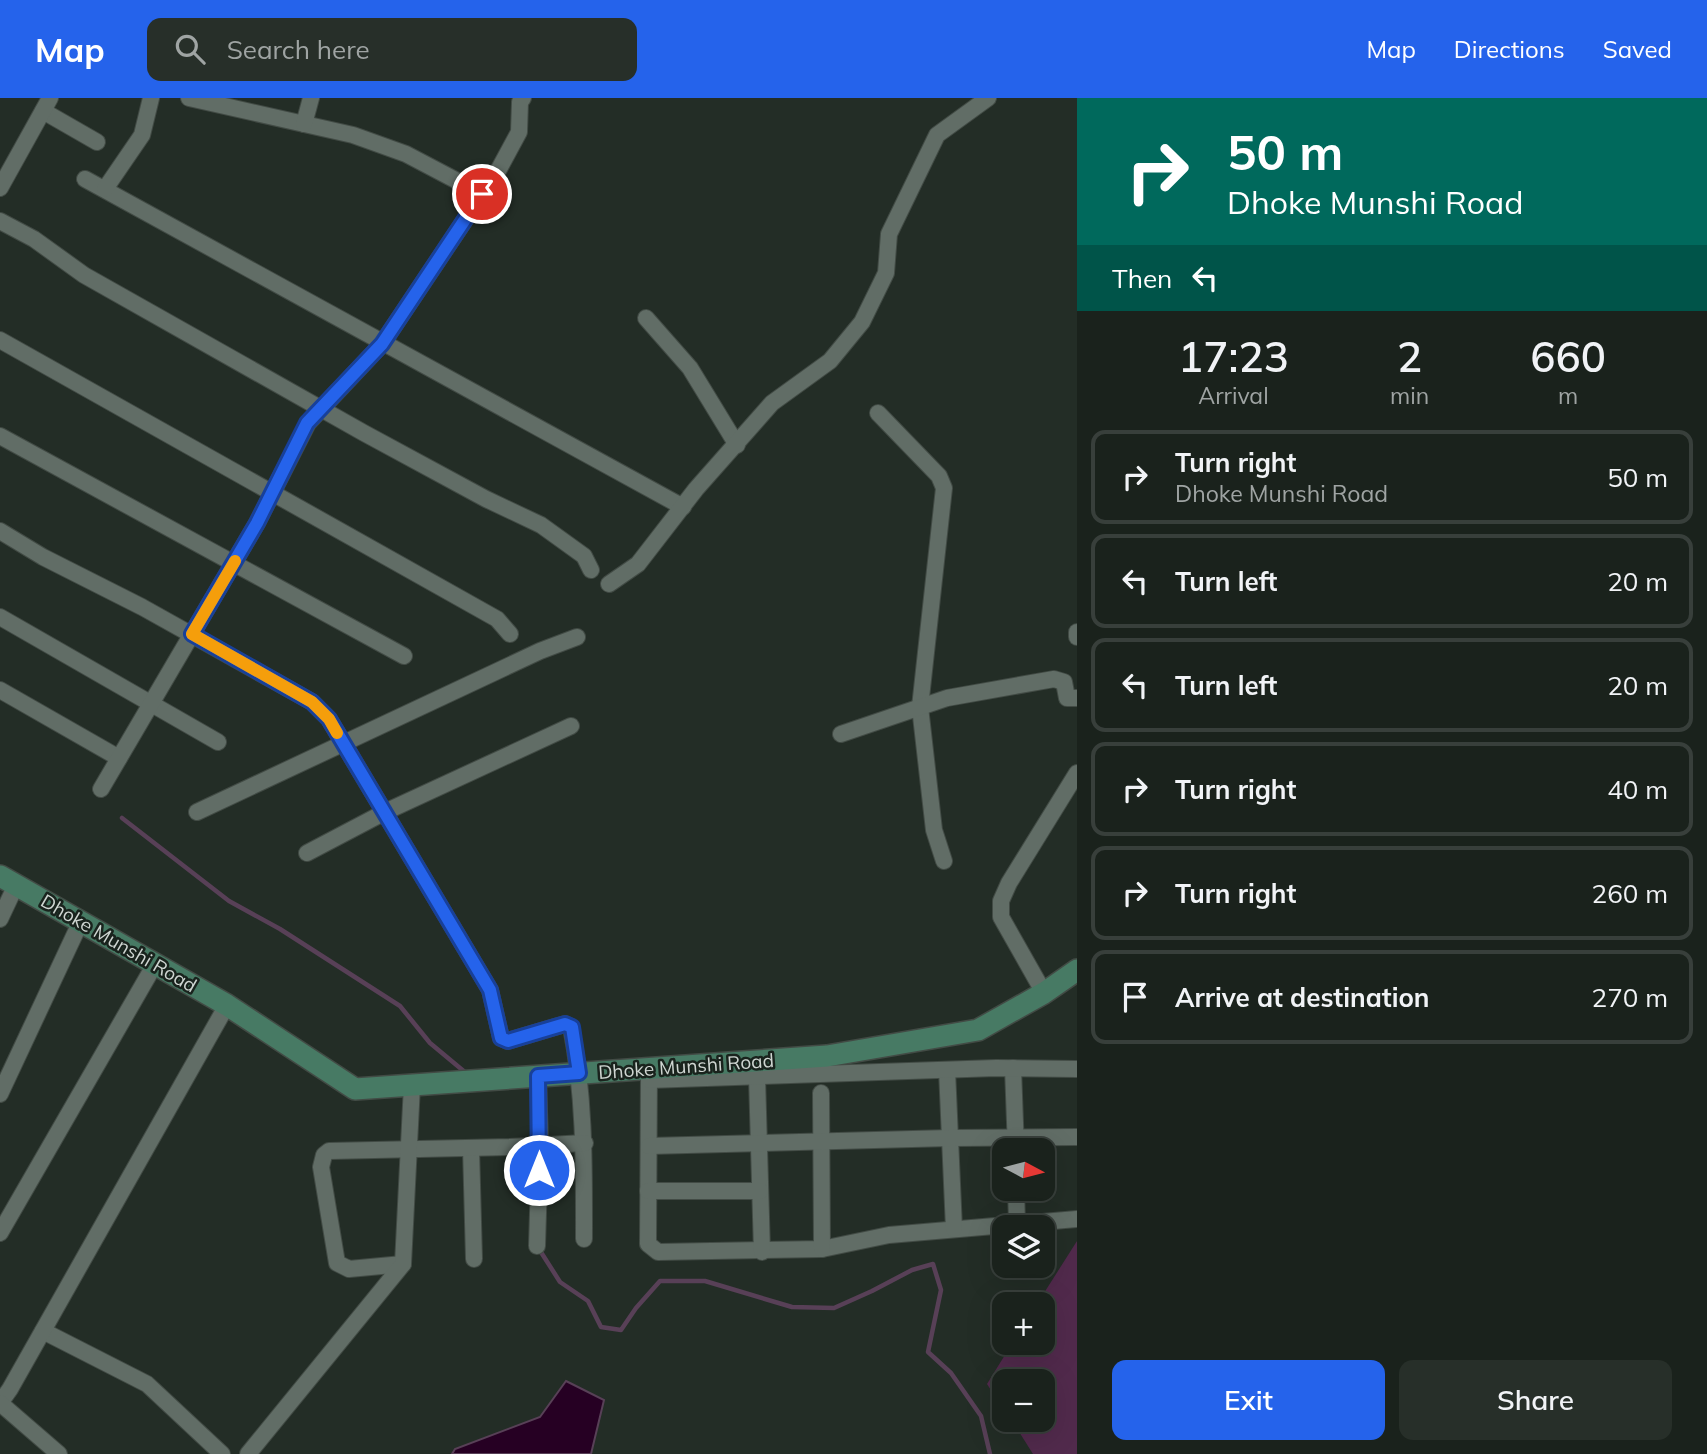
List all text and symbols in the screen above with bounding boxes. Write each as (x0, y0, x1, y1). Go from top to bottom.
search box (147, 18, 637, 81)
text: Map (35, 29, 105, 70)
icon: search (171, 30, 209, 68)
text: Search here (227, 33, 370, 66)
text: Map (1366, 34, 1416, 64)
text: Directions (1454, 34, 1565, 64)
text: Saved (1603, 34, 1672, 64)
text: 50 m (1227, 121, 1343, 182)
icon: right (1112, 126, 1203, 217)
pin (452, 164, 512, 224)
icon: arrive (463, 175, 501, 213)
text: Dhoke Munshi Road (1227, 182, 1523, 222)
icon: left (1186, 259, 1224, 297)
text: Then (1112, 262, 1172, 295)
text: 17:23 (1178, 330, 1289, 383)
text: 2 (1397, 330, 1422, 383)
text: 660 (1530, 330, 1606, 383)
text: Arrival (1198, 381, 1269, 410)
text: min (1390, 381, 1429, 410)
text: m (1558, 381, 1578, 410)
text: Turn right (1175, 446, 1296, 479)
icon: right (1116, 458, 1154, 496)
text: 50 m (1607, 461, 1668, 494)
text: Dhoke Munshi Road (1175, 479, 1388, 508)
icon: left (1116, 562, 1154, 600)
text: Turn left (1175, 565, 1277, 598)
text: 20 m (1607, 565, 1668, 598)
icon: left (1116, 666, 1154, 704)
text: Turn left (1175, 669, 1277, 702)
text: 20 m (1607, 669, 1668, 702)
icon: right (1116, 770, 1154, 808)
text: Turn right (1175, 773, 1296, 806)
text: 40 m (1607, 773, 1668, 806)
icon: right (1116, 874, 1154, 912)
text: Turn right (1175, 877, 1296, 910)
text: 260 m (1592, 877, 1668, 910)
street label: Dhoke Munshi Road (37, 889, 201, 997)
icon: arrive (1116, 978, 1154, 1016)
text: Arrive at destination (1175, 981, 1430, 1014)
text: 270 m (1592, 981, 1668, 1014)
street label: Dhoke Munshi Road (597, 1048, 775, 1084)
position arrow (502, 1133, 576, 1207)
north arrow (992, 1138, 1055, 1200)
map controls (992, 1138, 1055, 1432)
button: layers (992, 1215, 1055, 1278)
button: + (992, 1292, 1055, 1355)
button: Exit (1112, 1360, 1385, 1440)
button: Share (1399, 1360, 1672, 1440)
button: − (992, 1369, 1055, 1432)

